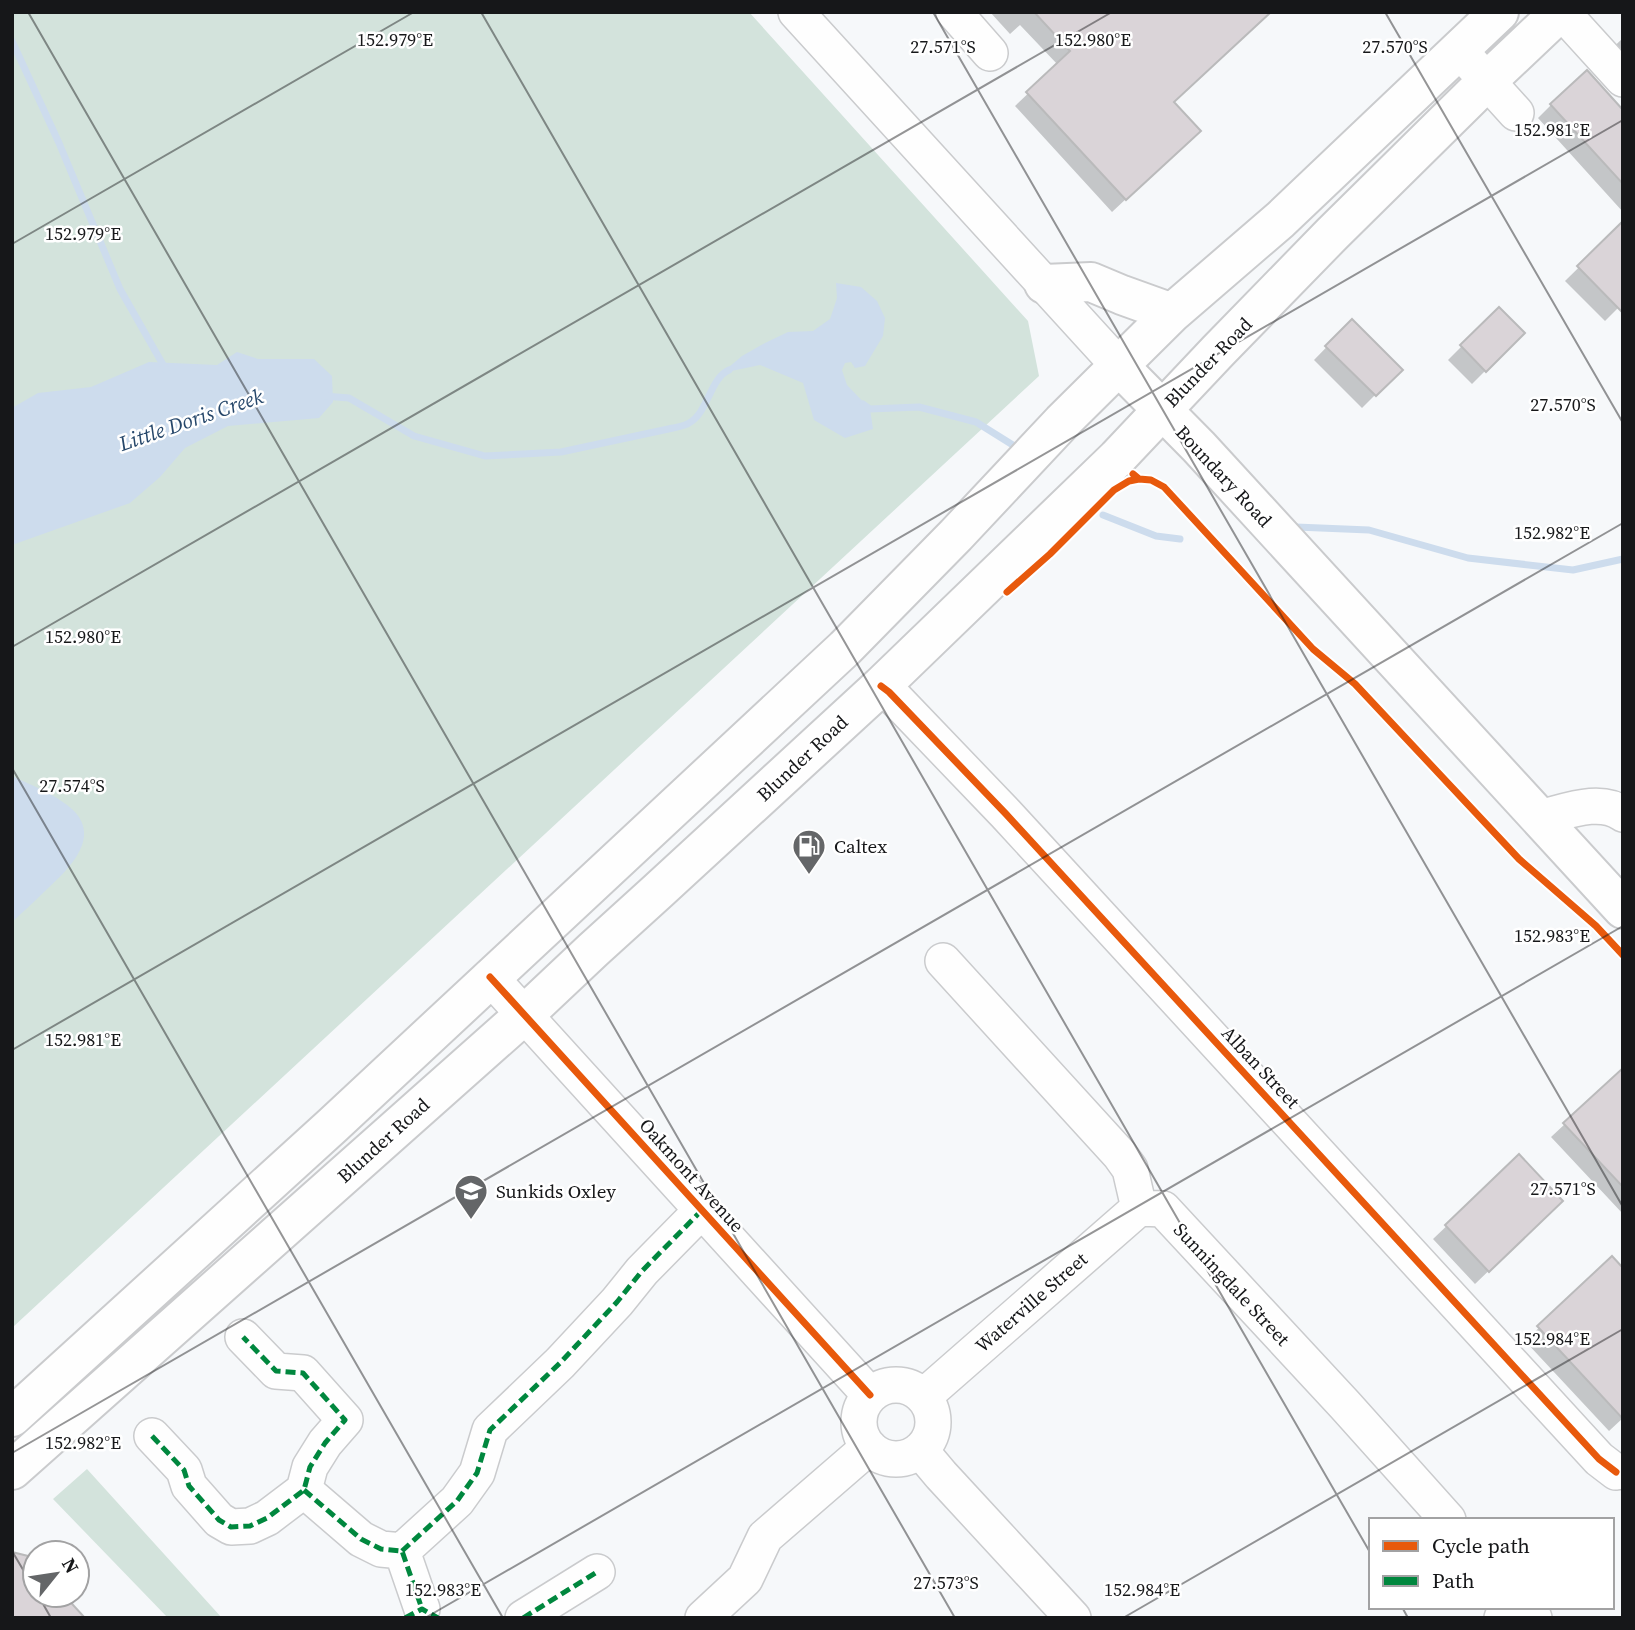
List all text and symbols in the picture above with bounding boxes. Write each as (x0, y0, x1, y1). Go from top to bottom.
text: 152.979°E (357, 27, 433, 52)
text: 152.980°E (1055, 27, 1131, 52)
text: 27.571°S (910, 34, 976, 59)
text: 27.570°S (1362, 34, 1428, 59)
text: 152.981°E (1514, 117, 1590, 142)
text: 152.979°E (45, 221, 121, 246)
street label: Blunder Road (1158, 311, 1258, 413)
water label: Little Doris Creek (114, 381, 267, 458)
text: 27.570°S (1530, 392, 1596, 417)
street label: Boundary Road (1170, 419, 1278, 533)
text: 152.982°E (1514, 520, 1590, 545)
text: 152.980°E (45, 624, 121, 649)
street label: Blunder Road (751, 709, 853, 807)
text: 27.574°S (39, 773, 105, 798)
fuel station icon: Caltex (790, 827, 828, 876)
place label: Caltex (834, 833, 887, 859)
text: 152.983°E (1514, 923, 1590, 948)
street label: Alban Street (1216, 1020, 1306, 1114)
text: 152.981°E (45, 1027, 121, 1052)
street label: Blunder Road (331, 1091, 435, 1188)
street label: Oakmont Avenue (634, 1112, 750, 1238)
school or university icon: Sunkids Oxley (452, 1172, 490, 1221)
text: 27.571°S (1530, 1176, 1596, 1201)
place label: Sunkids Oxley (496, 1178, 616, 1204)
street label: Sunningdale Street (1168, 1217, 1296, 1352)
street label: Waterville Street (969, 1246, 1093, 1358)
text: 152.984°E (1514, 1326, 1590, 1351)
text: 152.982°E (45, 1430, 121, 1455)
legend (1369, 1518, 1614, 1609)
text: Cycle path (1432, 1531, 1530, 1560)
north arrow (21, 1539, 91, 1609)
text: N (56, 1553, 86, 1578)
text: Path (1432, 1566, 1475, 1595)
text: 27.573°S (913, 1570, 979, 1595)
text: 152.983°E (405, 1577, 481, 1602)
text: 152.984°E (1104, 1577, 1180, 1602)

